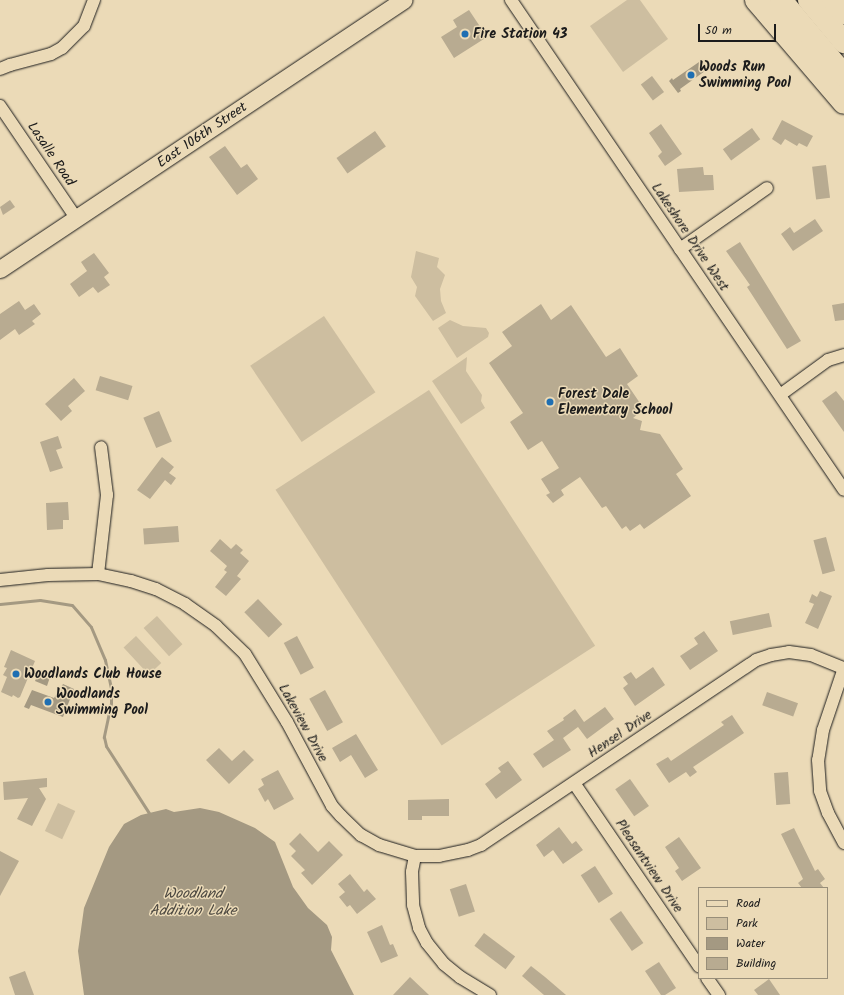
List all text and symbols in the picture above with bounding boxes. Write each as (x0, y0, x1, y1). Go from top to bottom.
scale bar (700, 16, 778, 42)
text: 50 m (705, 21, 732, 40)
place label: Fire Station 43 (473, 26, 567, 42)
marker: Fire Station 43 (460, 29, 470, 39)
place label: Woods Run Swimming Pool (699, 59, 791, 92)
marker: Woods Run Swimming Pool (686, 70, 696, 80)
street label: East 106th Street (154, 99, 250, 171)
street label: Lasalle Road (23, 119, 79, 189)
street label: Lakeshore Drive West (648, 180, 732, 294)
place label: Forest Dale Elementary School (558, 386, 672, 418)
marker: Forest Dale Elementary School (545, 397, 555, 407)
place label: Woodlands Club House (24, 666, 162, 682)
marker: Woodlands Club House (11, 669, 21, 679)
street label: Lakeview Drive (275, 681, 331, 765)
place label: Woodlands Swimming Pool (56, 686, 148, 718)
marker: Woodlands Swimming Pool (43, 697, 53, 707)
street label: Hensel Drive (585, 706, 655, 762)
street label: Pleasantview Drive (612, 816, 686, 916)
water label: Woodland Addition Lake (150, 885, 236, 920)
legend (698, 887, 828, 979)
text: Road (736, 894, 760, 913)
text: Park (736, 914, 758, 933)
text: Water (736, 934, 765, 953)
text: Building (736, 954, 776, 973)

